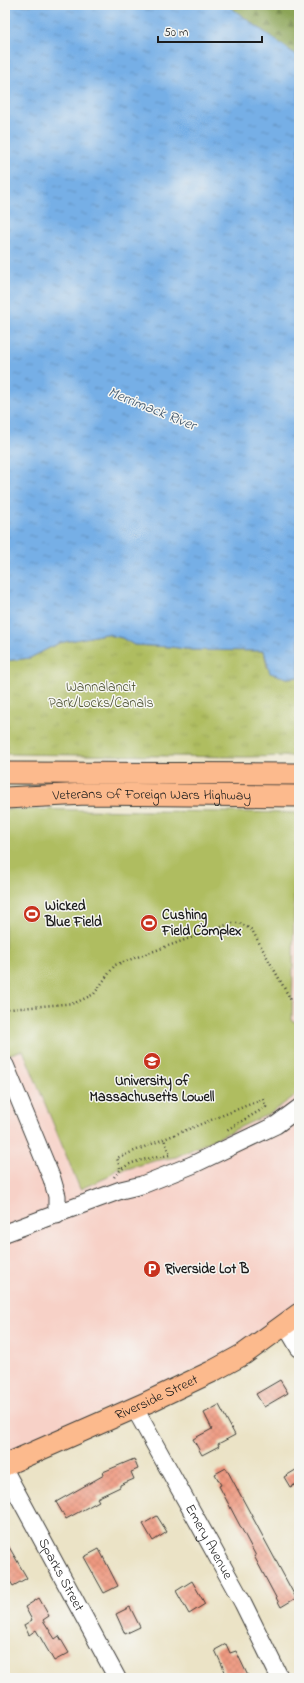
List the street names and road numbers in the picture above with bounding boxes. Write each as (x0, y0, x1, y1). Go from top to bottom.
street label: Veterans Of Foreign Wars Highway (51, 783, 251, 807)
street label: Riverside Street (112, 1369, 202, 1426)
street label: Emery Avenue (179, 1500, 239, 1584)
street label: Sparks Street (33, 1534, 90, 1615)

